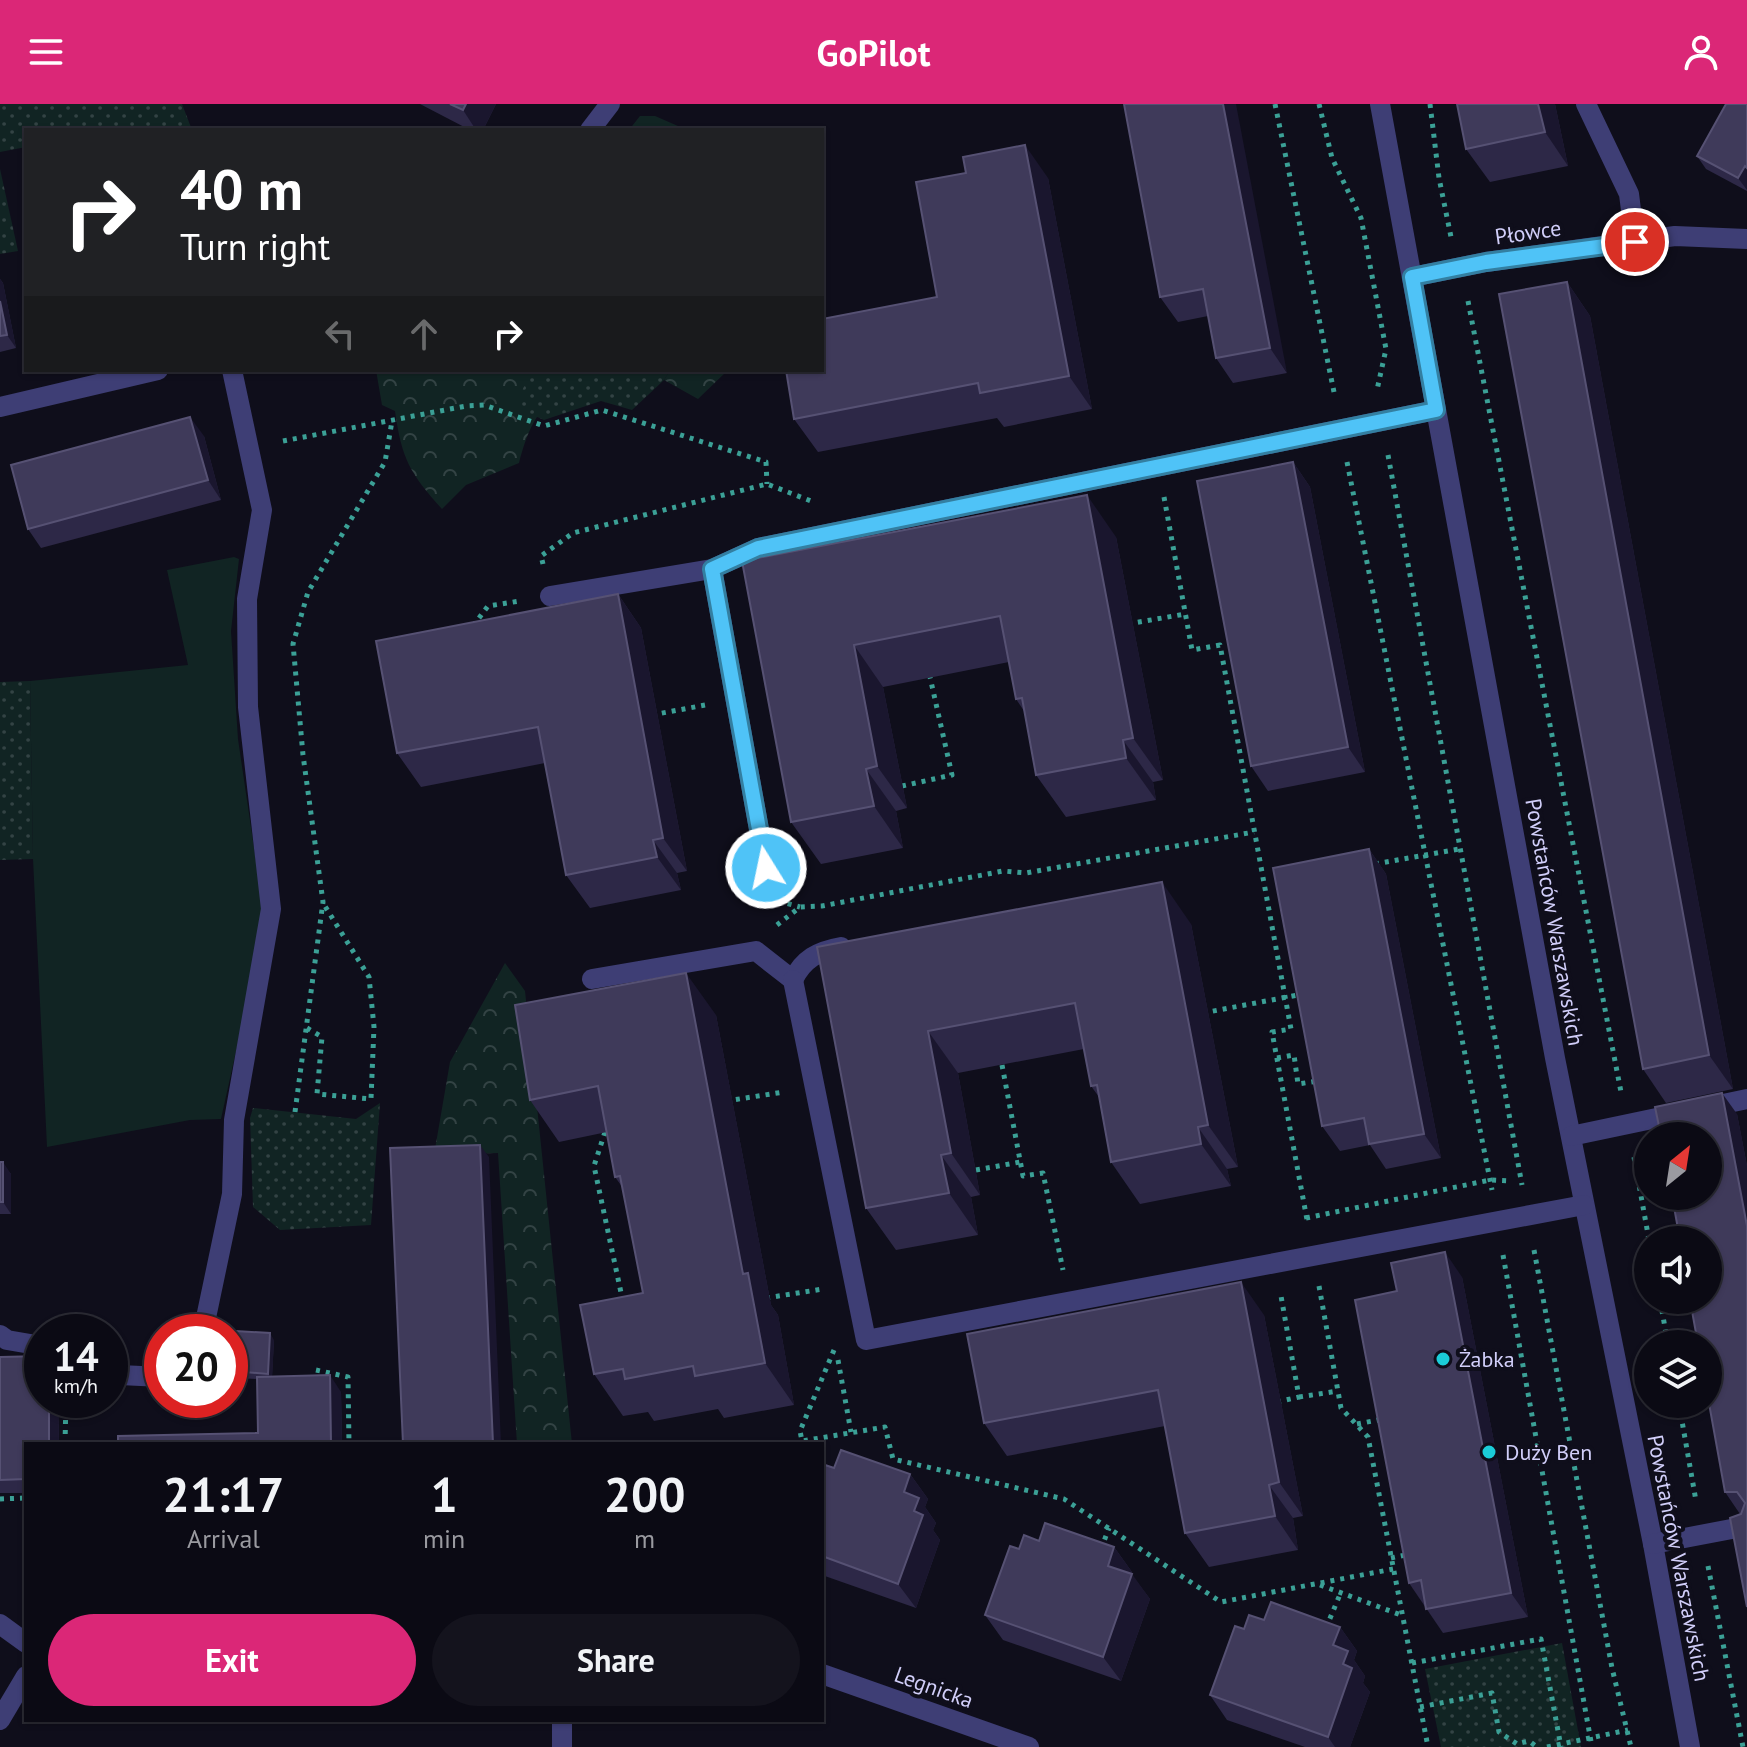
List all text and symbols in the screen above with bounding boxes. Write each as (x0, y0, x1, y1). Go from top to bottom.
text: GoPilot (816, 29, 931, 76)
icon: menu (24, 30, 68, 74)
icon: person (1679, 30, 1723, 74)
text: 40 m (180, 153, 303, 225)
icon: right (48, 160, 152, 264)
pin (1601, 208, 1669, 276)
street label: Płowce (1493, 213, 1563, 251)
icon: arrive (1613, 220, 1657, 264)
text: Turn right (180, 223, 330, 270)
icon: left (318, 312, 362, 356)
icon: ahead (402, 312, 446, 356)
icon: right (486, 312, 530, 356)
street label: Powstańców Warszawskich (1519, 796, 1591, 1048)
position arrow (724, 826, 808, 910)
north arrow (1634, 1122, 1722, 1210)
map controls (1634, 1122, 1722, 1418)
button: sound (1634, 1226, 1722, 1314)
speed limit sign: 20 (144, 1314, 248, 1418)
text: 14 (53, 1330, 99, 1382)
button: layers (1634, 1330, 1722, 1418)
place label: Żabka (1459, 1345, 1515, 1373)
marker: Żabka (1434, 1350, 1452, 1368)
text: km/h (54, 1373, 98, 1399)
street label: Powstańców Warszawskich (1641, 1432, 1717, 1684)
place label: Duży Ben (1505, 1438, 1592, 1466)
marker: Duży Ben (1480, 1443, 1498, 1461)
text: 21:17 (163, 1463, 284, 1525)
text: 1 (430, 1463, 458, 1525)
text: 200 (604, 1463, 685, 1525)
text: Arrival (187, 1522, 260, 1555)
text: min (423, 1522, 465, 1555)
text: m (634, 1522, 655, 1555)
button: Exit (48, 1614, 416, 1706)
button: Share (432, 1614, 800, 1706)
street label: Legnicka (891, 1660, 977, 1714)

